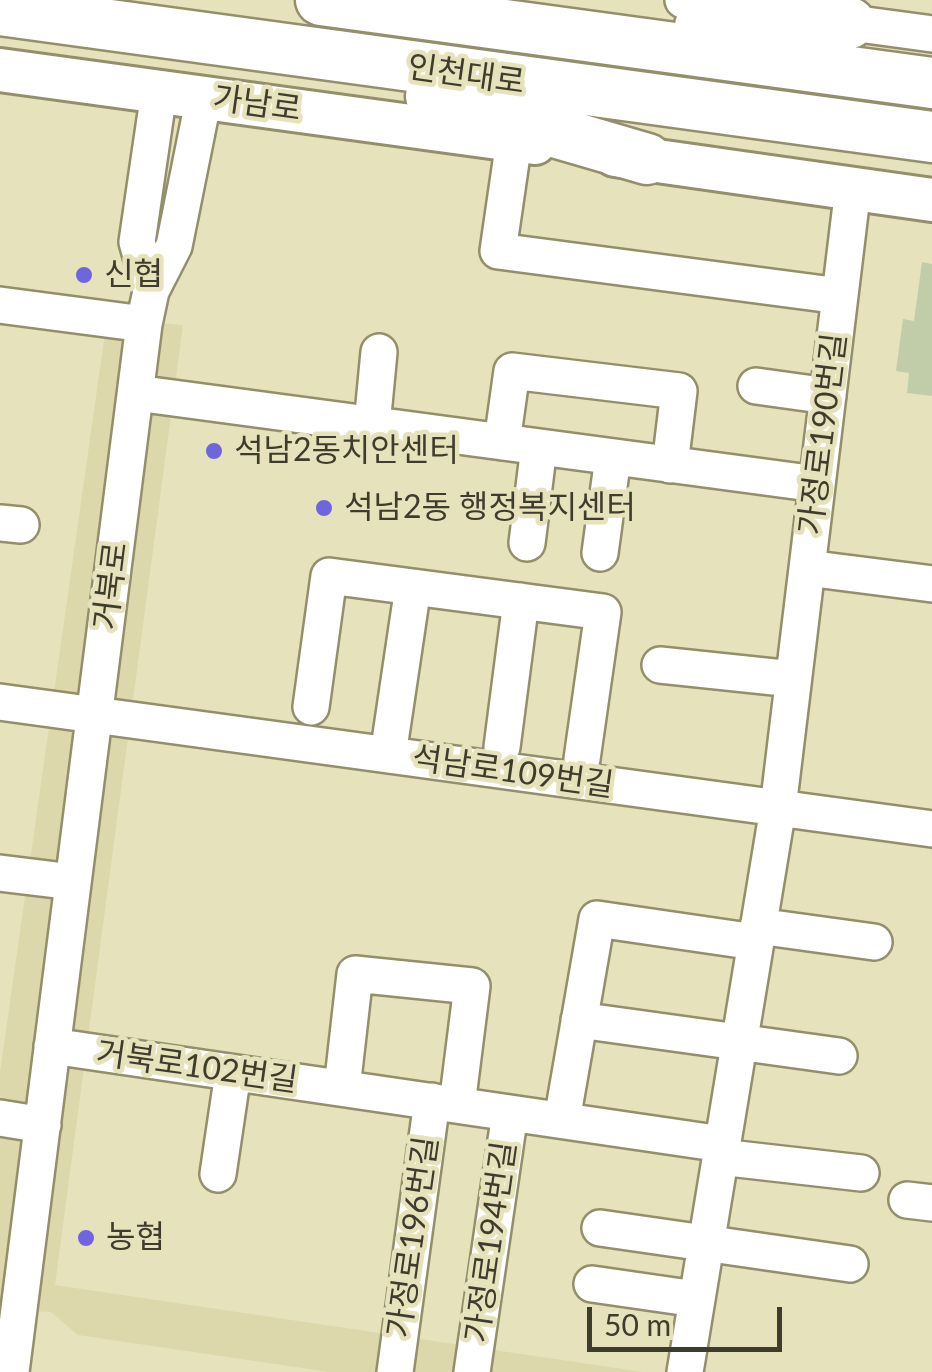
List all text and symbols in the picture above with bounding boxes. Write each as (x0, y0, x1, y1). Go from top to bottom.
street label: 인천대로 (405, 48, 527, 102)
street label: 가남로 (211, 79, 303, 129)
place label: 신협 (104, 256, 163, 294)
marker: 신협 (73, 264, 95, 286)
street label: 가정로190번길 (792, 331, 854, 537)
place label: 석남2동치안센터 (234, 432, 459, 470)
marker: 석남2동치안센터 (203, 440, 225, 462)
place label: 석남2동 행정복지센터 (344, 489, 636, 527)
marker: 석남2동 행정복지센터 (313, 497, 335, 519)
street label: 거북로 (87, 540, 135, 632)
street label: 석남로109번길 (410, 739, 616, 805)
street label: 거북로102번길 (94, 1034, 300, 1100)
street label: 가정로196번길 (380, 1134, 446, 1340)
street label: 가정로194번길 (458, 1139, 524, 1345)
place label: 농협 (106, 1219, 165, 1257)
marker: 농협 (75, 1227, 97, 1249)
scale bar (592, 1287, 787, 1349)
text: 50 m (604, 1306, 671, 1342)

